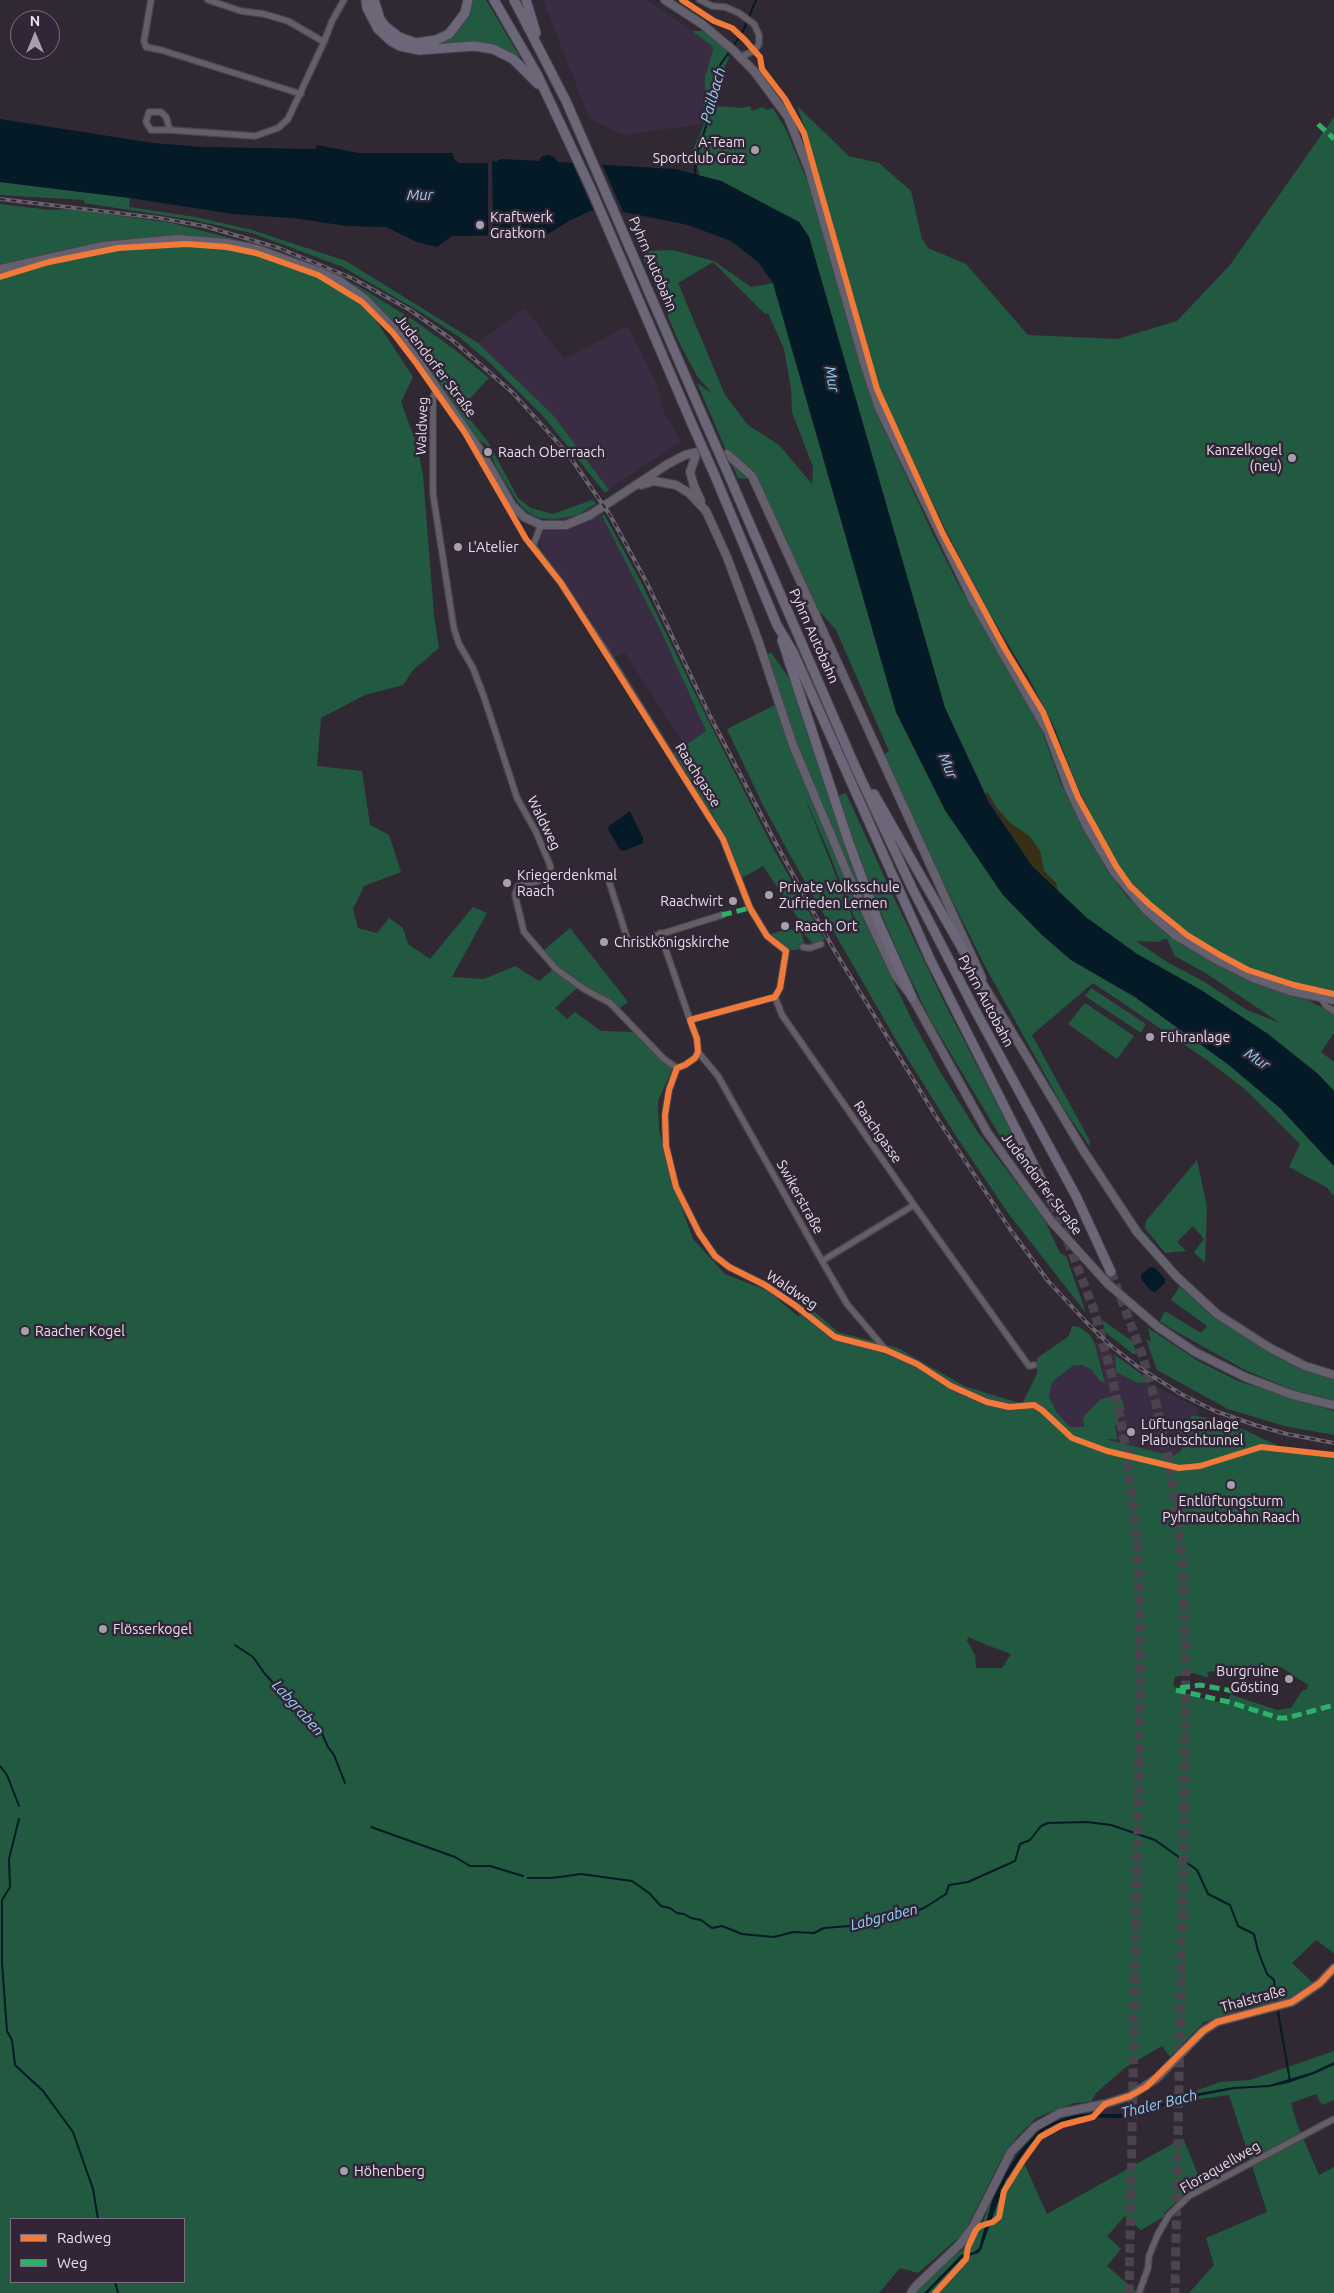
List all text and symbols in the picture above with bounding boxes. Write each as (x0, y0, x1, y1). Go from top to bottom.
north arrow (10, 10, 60, 60)
text: N (30, 13, 40, 29)
water label: Pailbach (697, 65, 729, 125)
place label: A-Team Sportclub Graz (653, 134, 745, 166)
marker: A-Team Sportclub Graz (749, 144, 761, 156)
water label: Mur (407, 186, 433, 204)
place label: Kraftwerk Gratkorn (490, 209, 553, 242)
street label: Pyhrn Autobahn (625, 214, 681, 314)
marker: Kraftwerk Gratkorn (474, 219, 486, 231)
street label: Judendorfer Straße (392, 312, 480, 420)
water label: Mur (821, 364, 843, 394)
street label: Waldweg (413, 397, 431, 455)
place label: Kanzelkogel (neu) (1206, 442, 1282, 474)
place label: Raach Oberraach (498, 444, 605, 460)
marker: Raach Oberraach (482, 446, 494, 458)
marker: Kanzelkogel (neu) (1286, 452, 1298, 464)
place label: L'Atelier (468, 539, 518, 555)
marker: L'Atelier (452, 541, 464, 553)
street label: Pyhrn Autobahn (786, 586, 842, 686)
street label: Raachgasse (672, 740, 724, 810)
water label: Mur (935, 750, 961, 782)
street label: Waldweg (524, 793, 564, 853)
place label: Kriegerdenkmal Raach (517, 867, 617, 900)
marker: Kriegerdenkmal Raach (501, 877, 513, 889)
place label: Private Volksschule Zufrieden Lernen (779, 879, 900, 912)
marker: Private Volksschule Zufrieden Lernen (763, 889, 775, 901)
place label: Raachwirt (660, 893, 723, 909)
marker: Raachwirt (727, 895, 739, 907)
place label: Raach Ort (795, 918, 857, 934)
marker: Raach Ort (779, 920, 791, 932)
place label: Christkönigskirche (614, 934, 729, 950)
marker: Christkönigskirche (598, 936, 610, 948)
street label: Pyhrn Autobahn (955, 952, 1017, 1050)
place label: Führanlage (1160, 1029, 1230, 1045)
marker: Führanlage (1144, 1031, 1156, 1043)
water label: Mur (1241, 1044, 1273, 1074)
street label: Raachgasse (850, 1097, 906, 1167)
street label: Judendorfer Straße (998, 1130, 1086, 1238)
street label: Swikerstraße (773, 1157, 827, 1237)
street label: Waldweg (763, 1267, 821, 1313)
place label: Raacher Kogel (35, 1323, 125, 1339)
marker: Raacher Kogel (19, 1325, 31, 1337)
place label: Lüftungsanlage Plabutschtunnel (1141, 1416, 1243, 1448)
marker: Lüftungsanlage Plabutschtunnel (1125, 1426, 1137, 1438)
marker: Entlüftungsturm Pyhrnautobahn Raach (1225, 1479, 1237, 1491)
place label: Entlüftungsturm Pyhrnautobahn Raach (1162, 1493, 1300, 1525)
place label: Flösserkogel (113, 1621, 192, 1637)
marker: Flösserkogel (97, 1623, 109, 1635)
place label: Burgruine Gösting (1216, 1663, 1279, 1695)
marker: Burgruine Gösting (1283, 1673, 1295, 1685)
water label: Labgraben (268, 1676, 328, 1740)
water label: Labgraben (848, 1900, 920, 1934)
street label: Thalstraße (1219, 1982, 1287, 2016)
water label: Thaler Bach (1119, 2086, 1199, 2122)
street label: Floraquellweg (1177, 2137, 1263, 2197)
place label: Höhenberg (354, 2163, 425, 2179)
marker: Höhenberg (338, 2165, 350, 2177)
legend (10, 2218, 185, 2283)
text: Radweg (57, 2229, 111, 2246)
text: Weg (57, 2254, 88, 2271)

